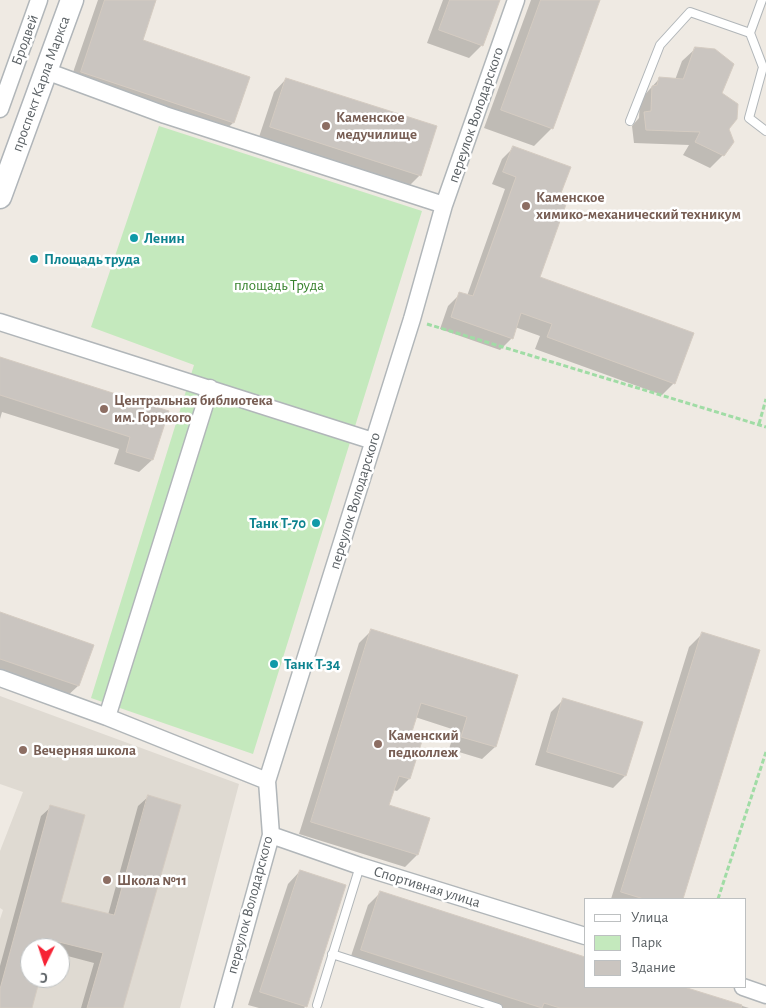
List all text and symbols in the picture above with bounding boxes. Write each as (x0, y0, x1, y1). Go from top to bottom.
street label: Бродвей (8, 12, 42, 68)
street label: проспект Карла Маркса (8, 14, 74, 154)
street label: переулок Володарского (444, 45, 508, 185)
place label: Каменское медучилище (336, 108, 417, 143)
marker: Каменское медучилище (320, 120, 332, 132)
place label: Каменское химико-механический техникум (536, 188, 741, 223)
marker: Каменское химико-механический техникум (520, 200, 532, 212)
place label: Ленин (144, 229, 185, 247)
marker: Ленин (128, 232, 140, 244)
place label: Площадь труда (44, 250, 140, 268)
marker: Площадь труда (28, 253, 40, 265)
park label: площадь Труда (234, 276, 324, 294)
place label: Центральная библиотека им. Горького (114, 391, 273, 426)
marker: Центральная библиотека им. Горького (98, 403, 110, 415)
street label: переулок Володарского (326, 430, 384, 572)
place label: Танк Т-70 (249, 514, 306, 532)
marker: Танк Т-70 (310, 517, 322, 529)
place label: Танк Т-34 (284, 655, 340, 673)
marker: Танк Т-34 (268, 658, 280, 670)
place label: Каменский педколлеж (388, 726, 459, 761)
marker: Каменский педколлеж (372, 738, 384, 750)
place label: Вечерняя школа (33, 741, 136, 759)
marker: Вечерняя школа (17, 744, 29, 756)
street label: переулок Володарского (223, 834, 277, 976)
street label: Спортивная улица (371, 862, 483, 912)
place label: Школа №11 (117, 871, 187, 889)
marker: Школа №11 (101, 874, 113, 886)
legend (584, 898, 746, 988)
text: Улица (631, 910, 668, 925)
text: Парк (631, 935, 662, 950)
north arrow (20, 938, 70, 988)
text: Здание (631, 960, 676, 975)
text: С (40, 970, 48, 984)

